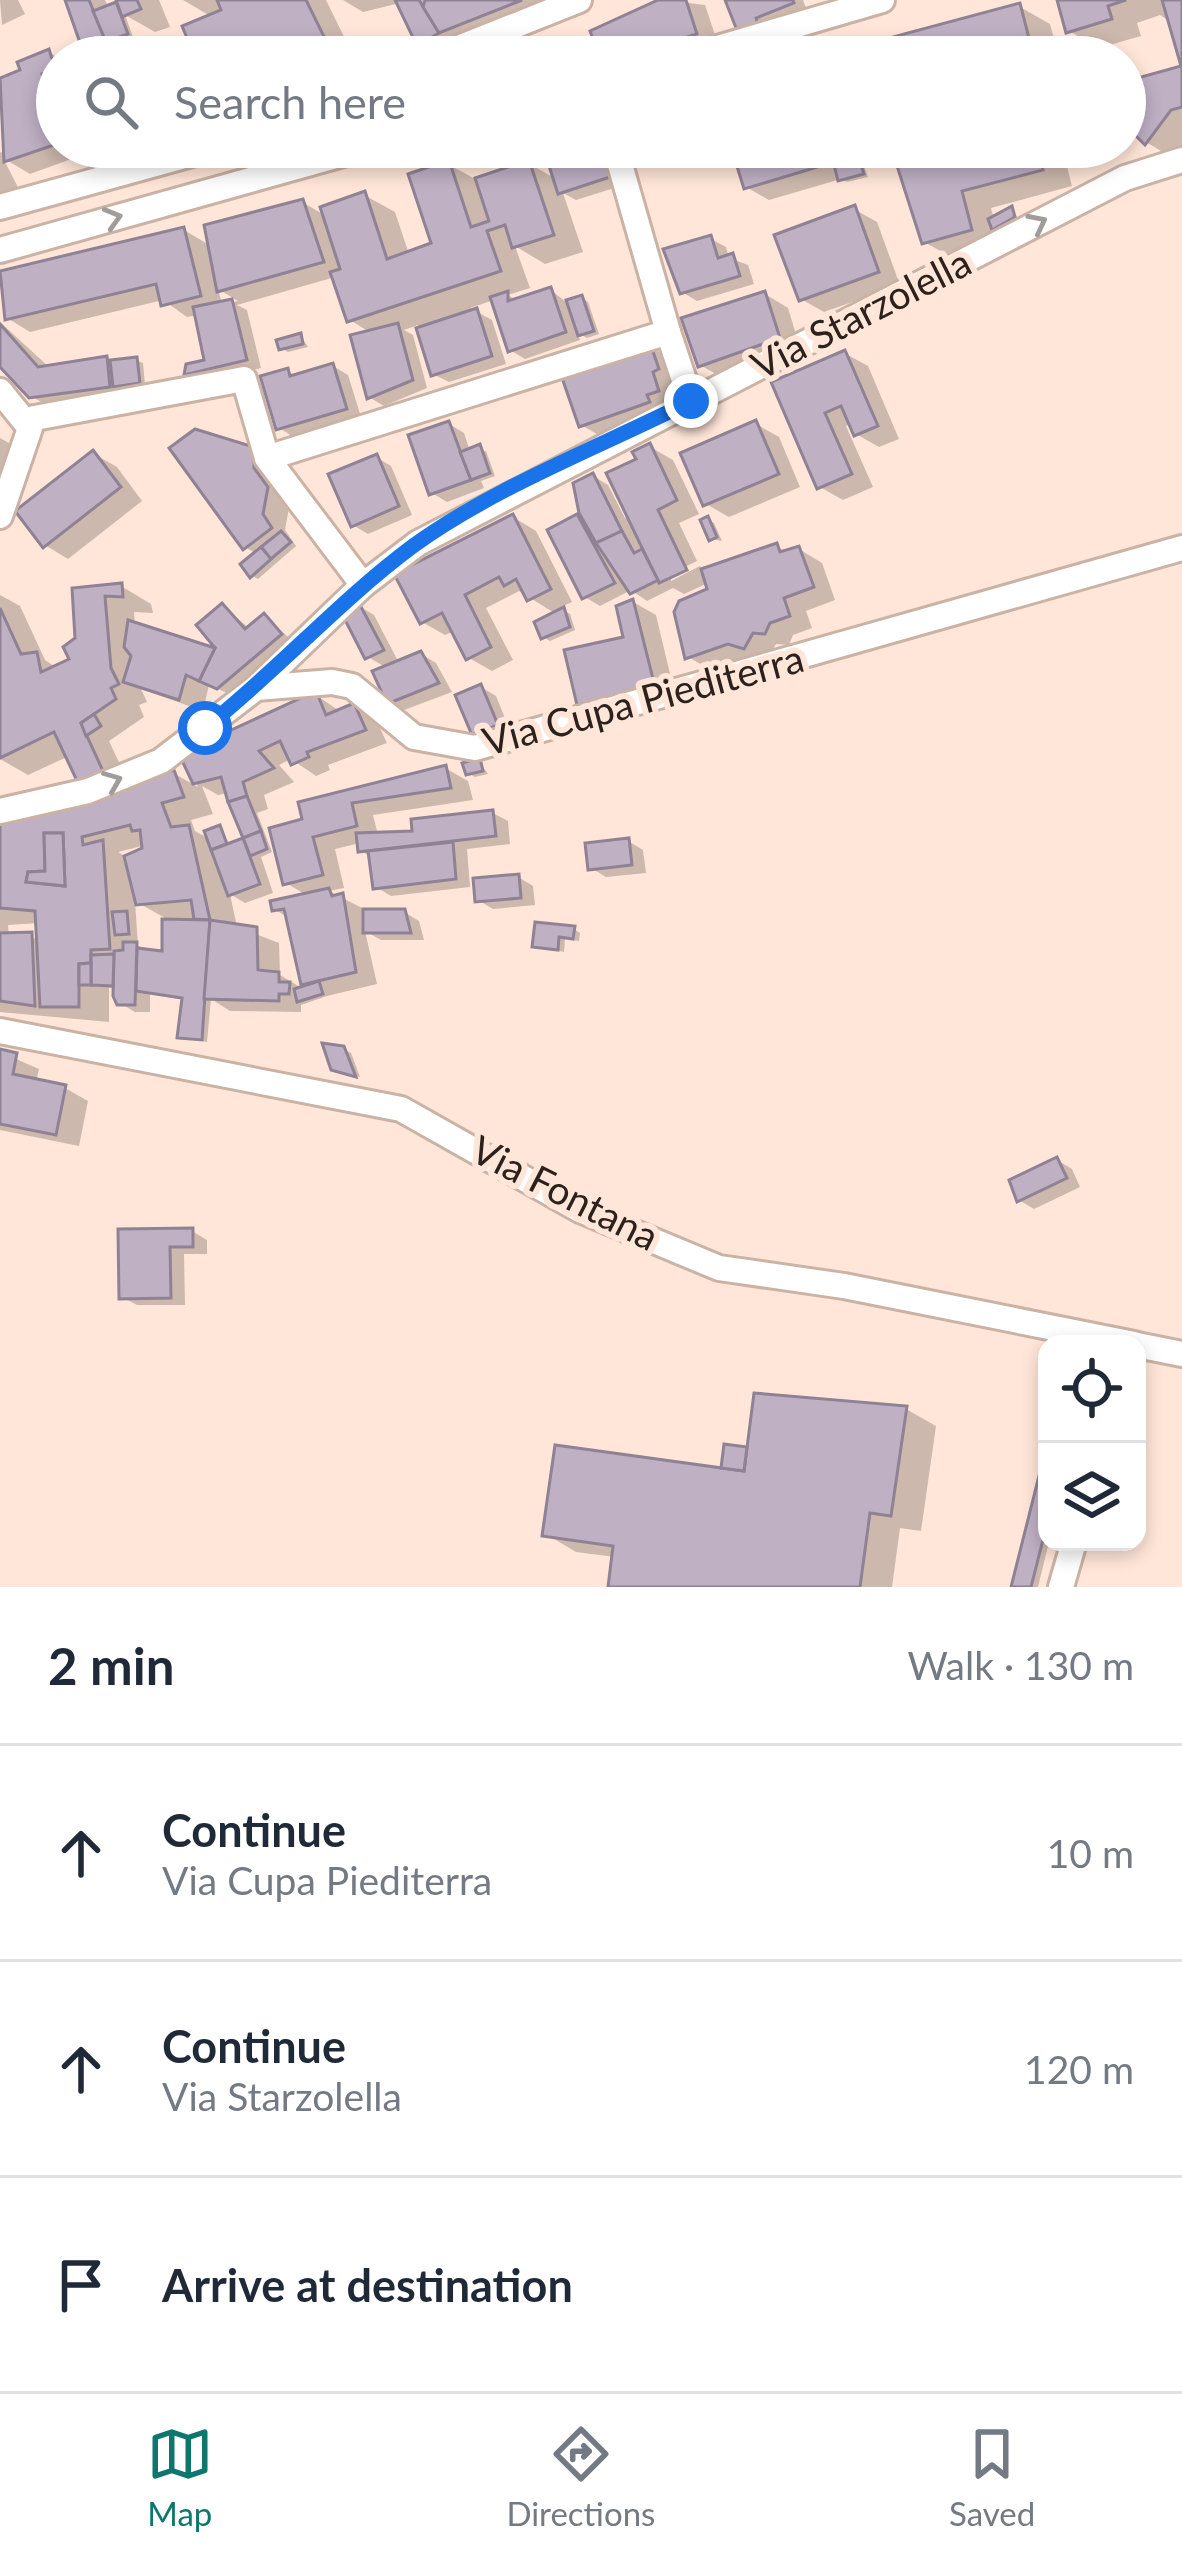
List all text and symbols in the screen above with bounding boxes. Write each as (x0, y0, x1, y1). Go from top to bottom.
search box (36, 36, 1146, 168)
icon: search (78, 69, 144, 135)
text: Search here (174, 75, 406, 129)
one-way arrow (102, 208, 122, 233)
one-way arrow (1025, 215, 1047, 238)
street label: Via Starzolella (743, 238, 978, 388)
route end (664, 374, 718, 428)
street label: Via Cupa Piediterra (477, 634, 808, 764)
route start (178, 701, 232, 755)
one-way arrow (101, 771, 122, 795)
street label: Via Fontana (464, 1125, 667, 1259)
map controls (1038, 1335, 1146, 1551)
button: locate (1038, 1335, 1146, 1443)
button: layers (1038, 1443, 1146, 1551)
text: 2 min (48, 1635, 174, 1696)
text: Walk · 130 m (907, 1642, 1134, 1688)
text: Continue (162, 1803, 346, 1857)
icon: ahead (48, 1820, 114, 1886)
text: 10 m (1047, 1830, 1134, 1876)
text: Via Cupa Piediterra (162, 1857, 492, 1903)
text: Continue (162, 2019, 346, 2073)
icon: ahead (48, 2036, 114, 2102)
text: 120 m (1024, 2046, 1134, 2092)
text: Via Starzolella (162, 2073, 402, 2119)
icon: arrive (48, 2252, 114, 2318)
text: Arrive at destination (162, 2258, 573, 2312)
tab: Map (147, 2421, 213, 2533)
tab: Directions (506, 2421, 655, 2533)
tab: Saved (949, 2421, 1035, 2533)

